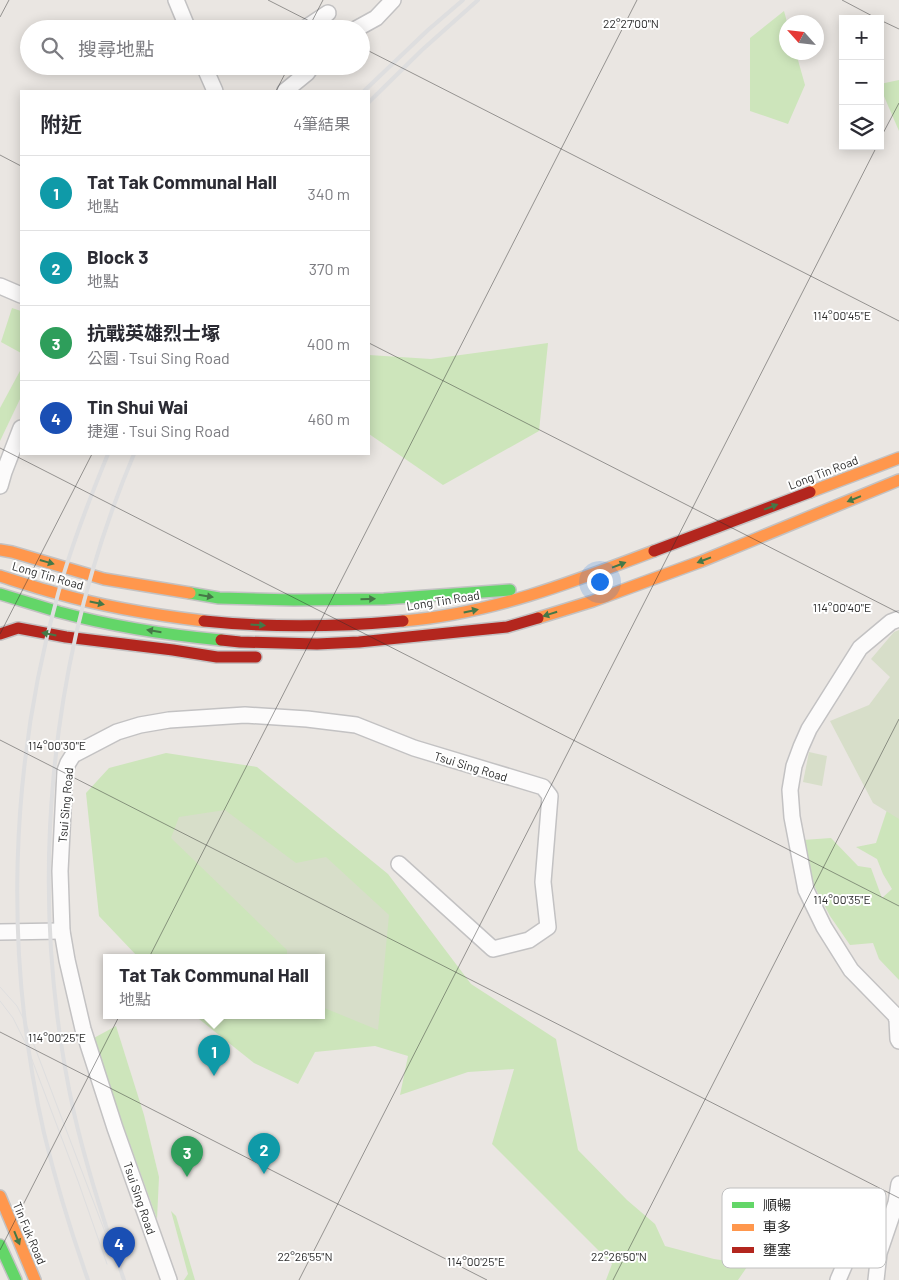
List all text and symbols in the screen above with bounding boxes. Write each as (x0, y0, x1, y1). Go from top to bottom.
north arrow (779, 15, 824, 60)
map controls (839, 15, 884, 150)
button: + (839, 15, 884, 60)
text: 22°27'00"N (603, 16, 659, 30)
search box (20, 20, 370, 75)
icon: search (38, 34, 66, 62)
text: 搜尋地點 (78, 37, 154, 60)
button: − (839, 60, 884, 105)
button: layers (839, 105, 884, 150)
text: 附近 (40, 111, 82, 136)
text: 4筆結果 (293, 114, 350, 133)
text: Tat Tak Communal Hall (87, 170, 277, 193)
text: 1 (53, 184, 59, 203)
text: 340 m (307, 184, 350, 203)
text: 地點 (87, 196, 119, 215)
text: Block 3 (87, 245, 148, 268)
text: 2 (52, 259, 60, 278)
text: 370 m (309, 259, 350, 278)
text: 地點 (87, 271, 119, 290)
text: 114°00'45"E (813, 308, 871, 322)
text: 抗戰英雄烈士塚 (87, 321, 220, 344)
text: 3 (52, 334, 60, 353)
text: 400 m (307, 334, 350, 353)
text: 公園 · Tsui Sing Road (87, 348, 230, 367)
text: Tin Shui Wai (87, 395, 188, 418)
text: 4 (51, 409, 61, 428)
text: 460 m (307, 409, 350, 428)
text: 捷運 · Tsui Sing Road (87, 421, 230, 440)
street label: Long Tin Road (786, 452, 860, 492)
one-way arrow (847, 495, 861, 503)
one-way arrow (764, 503, 779, 511)
one-way arrow (696, 557, 711, 564)
street label: Long Tin Road (11, 558, 85, 592)
one-way arrow (40, 558, 55, 566)
one-way arrow (612, 560, 626, 568)
your location (587, 569, 613, 595)
street label: Long Tin Road (405, 587, 481, 613)
one-way arrow (198, 592, 214, 600)
one-way arrow (360, 595, 376, 603)
one-way arrow (90, 599, 105, 607)
text: 114°00'40"E (813, 600, 871, 614)
one-way arrow (464, 607, 479, 615)
one-way arrow (543, 610, 558, 618)
one-way arrow (250, 621, 266, 629)
one-way arrow (145, 627, 161, 635)
one-way arrow (41, 630, 56, 638)
text: 114°00'30"E (28, 738, 86, 752)
street label: Tsui Sing Road (433, 748, 509, 784)
street label: Tsui Sing Road (55, 767, 75, 843)
text: 114°00'35"E (813, 892, 871, 906)
popup (103, 954, 325, 1019)
text: Tat Tak Communal Hall (119, 963, 309, 986)
text: 地點 (119, 989, 151, 1008)
text: 114°00'25"E (28, 1030, 86, 1044)
pin: 1 (198, 1035, 230, 1076)
pin: 2 (248, 1133, 280, 1174)
pin: 3 (171, 1136, 203, 1177)
street label: Tsui Sing Road (121, 1160, 159, 1236)
legend (722, 1188, 886, 1268)
text: 順暢 (763, 1196, 791, 1213)
street label: Tin Fuk Road (11, 1200, 49, 1266)
text: 車多 (763, 1218, 791, 1235)
pin: 4 (103, 1227, 135, 1268)
one-way arrow (13, 1231, 21, 1246)
text: 壅塞 (763, 1241, 791, 1258)
text: 22°26'55"N (277, 1249, 333, 1263)
text: 22°26'50"N (591, 1249, 647, 1263)
text: 114°00'25"E (447, 1254, 505, 1268)

